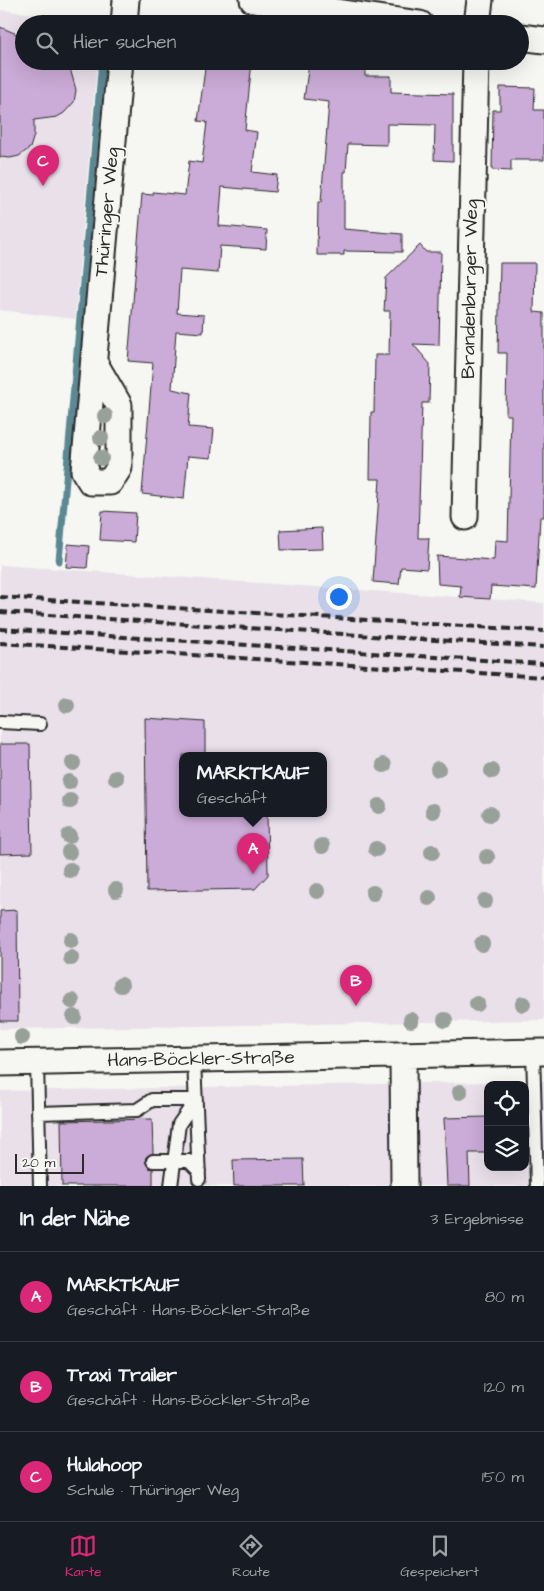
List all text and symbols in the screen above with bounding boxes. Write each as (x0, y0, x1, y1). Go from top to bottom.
search box (15, 15, 529, 70)
icon: search (33, 29, 61, 57)
text: Hier suchen (73, 29, 176, 56)
pin: C (27, 145, 59, 186)
street label: Thüringer Weg (88, 146, 127, 278)
street label: Brandenburger Weg (455, 199, 486, 379)
your location (326, 584, 352, 610)
popup (179, 752, 327, 817)
text: MARKTKAUF (197, 760, 309, 787)
text: Geschäft (197, 787, 267, 809)
pin: A (237, 833, 269, 874)
pin: B (340, 965, 372, 1006)
street label: Hans-Böckler-Straße (107, 1044, 295, 1074)
map controls (484, 1081, 529, 1171)
button: locate (484, 1081, 529, 1126)
button: layers (484, 1126, 529, 1171)
scale bar (15, 1151, 84, 1174)
text: 20 m (22, 1153, 55, 1173)
text: In der Nähe (20, 1204, 130, 1233)
text: 3 Ergebnisse (430, 1208, 524, 1230)
text: MARKTKAUF (67, 1272, 179, 1299)
text: A (31, 1286, 41, 1308)
text: 80 m (485, 1286, 524, 1308)
text: Geschäft · Hans-Böckler-Straße (67, 1299, 310, 1321)
text: Traxi Trailer (67, 1362, 177, 1389)
text: B (30, 1376, 42, 1398)
text: 120 m (484, 1376, 524, 1398)
text: Geschäft · Hans-Böckler-Straße (67, 1389, 310, 1411)
text: Hulahoop (67, 1452, 142, 1479)
text: C (30, 1466, 42, 1488)
text: 150 m (482, 1466, 524, 1488)
text: Schule · Thüringer Weg (67, 1479, 239, 1501)
tab: Karte (65, 1532, 102, 1582)
tab: Route (232, 1532, 270, 1582)
tab: Gespeichert (400, 1532, 479, 1582)

